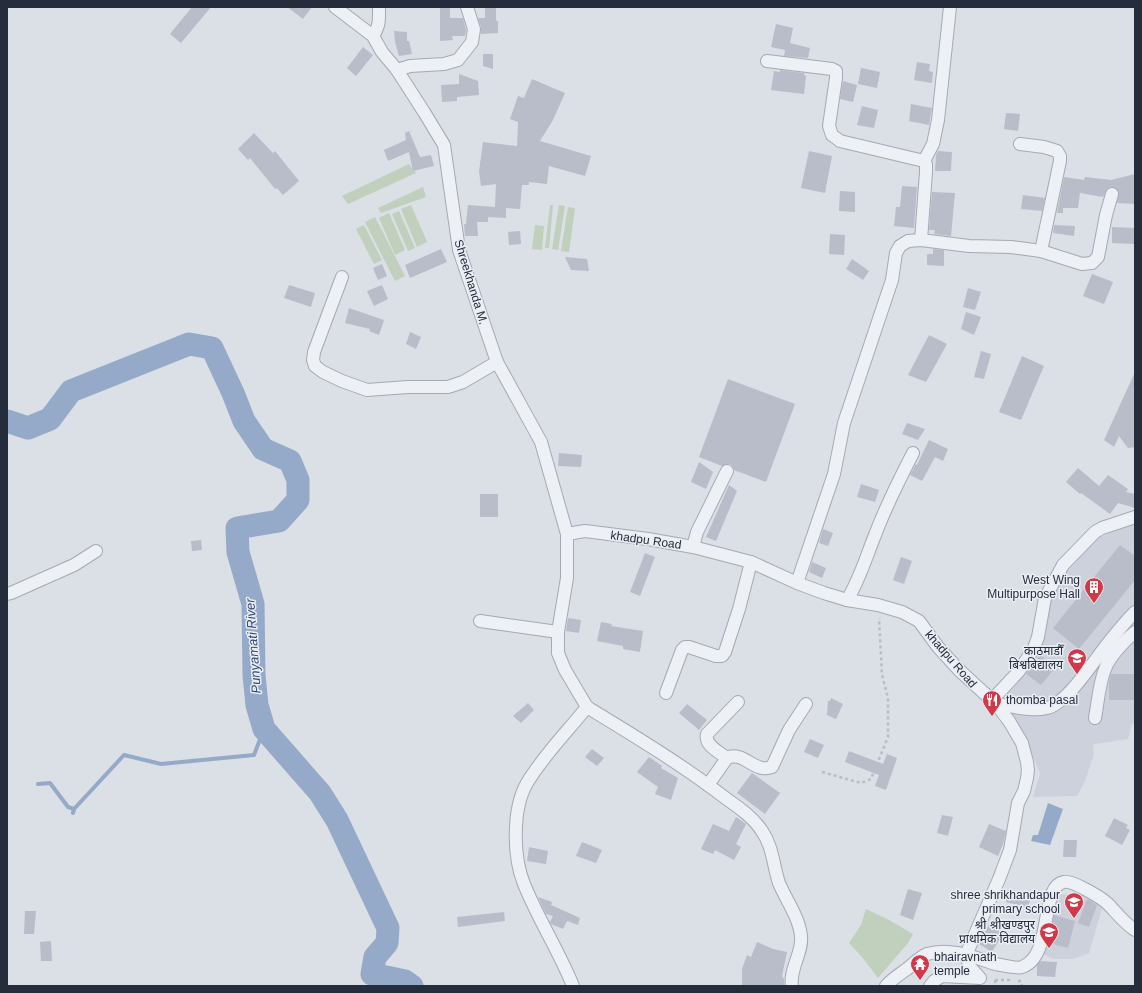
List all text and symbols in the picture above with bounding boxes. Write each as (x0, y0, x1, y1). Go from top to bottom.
street label: Shreekhanda M. (451, 238, 491, 326)
street label: khadpu Road (610, 528, 682, 552)
place label: West Wing Multipurpose Hall (987, 573, 1080, 601)
building icon: West Wing Multipurpose Hall (1083, 576, 1105, 604)
water label: Punyamati River (242, 597, 264, 694)
street label: khadpu Road (922, 627, 980, 691)
place label: काठमाडौँ बिश्वबिद्यालय (1009, 644, 1065, 672)
school or university icon: काठमाडौँ बिश्वबिद्यालय (1066, 647, 1088, 675)
restaurant icon: thomba pasal (981, 689, 1003, 717)
place label: thomba pasal (1006, 693, 1078, 707)
place label: shree shrikhandapur primary school (951, 888, 1060, 916)
school or university icon: shree shrikhandapur primary school (1063, 891, 1085, 919)
place label: श्री श्रीखण्डपुर प्राथमिक विद्यालय (959, 917, 1036, 946)
school or university icon: श्री श्रीखण्डपुर प्राथमिक विद्यालय (1038, 921, 1060, 949)
place label: bhairavnath temple (934, 950, 997, 978)
temple icon: bhairavnath temple (909, 953, 931, 981)

